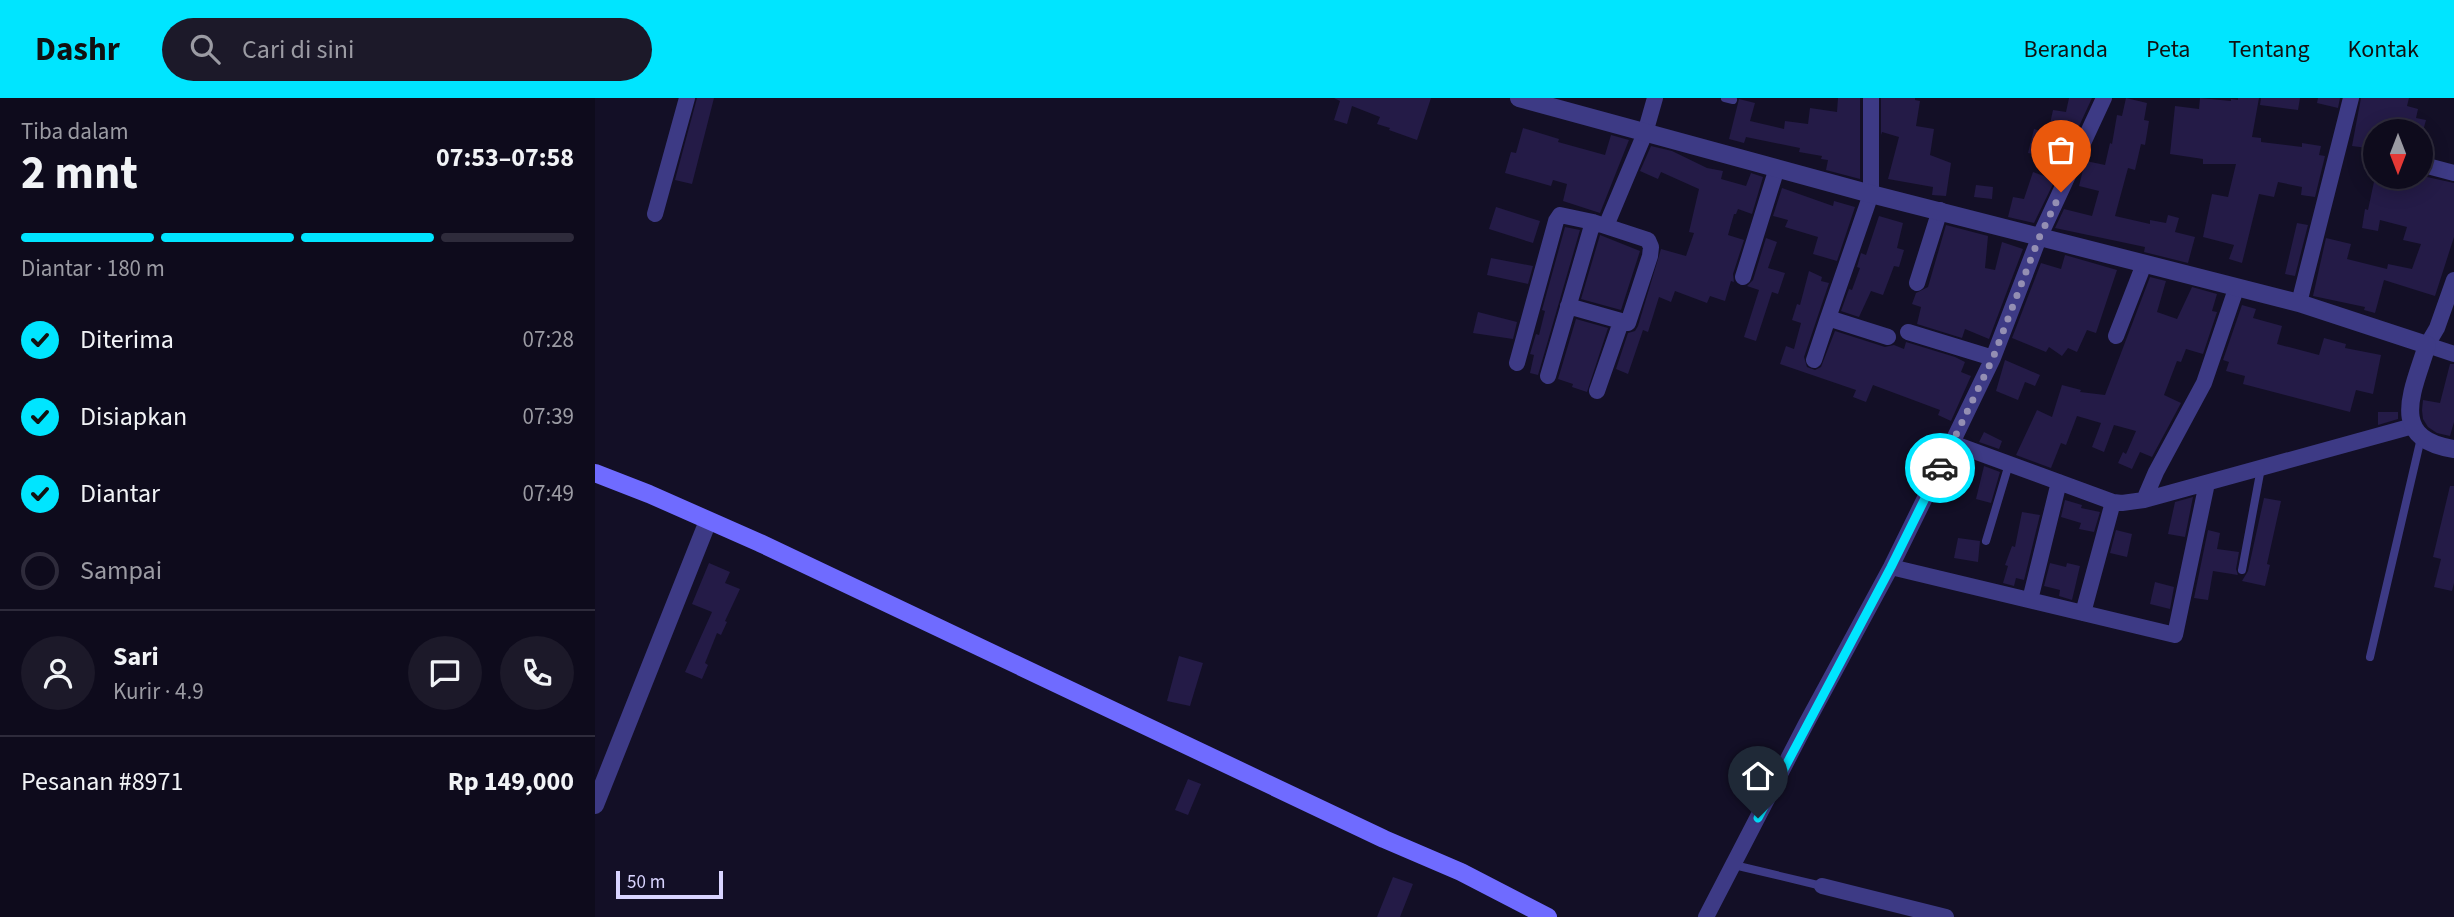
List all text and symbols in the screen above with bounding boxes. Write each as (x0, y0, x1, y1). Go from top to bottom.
search box (162, 18, 652, 81)
text: Dashr (35, 26, 120, 73)
icon: search (186, 30, 224, 68)
text: Cari di sini (242, 31, 354, 68)
text: Beranda (2024, 32, 2108, 67)
text: Peta (2146, 32, 2190, 67)
text: Tentang (2228, 32, 2310, 67)
text: Kontak (2348, 32, 2419, 67)
text: Tiba dalam (21, 115, 128, 148)
north arrow (2363, 119, 2433, 189)
map controls (2363, 119, 2433, 189)
pin (2031, 120, 2091, 192)
icon: bag (2042, 131, 2080, 169)
text: 07:53–07:58 (436, 139, 574, 176)
text: 2 mnt (21, 141, 138, 206)
text: Diantar · 180 m (21, 252, 165, 285)
icon: check (21, 321, 59, 359)
text: Diterima (80, 321, 174, 358)
text: 07:28 (523, 323, 574, 356)
icon: check (21, 398, 59, 436)
text: Disiapkan (80, 398, 187, 435)
text: 07:39 (523, 400, 574, 433)
courier (1905, 433, 1975, 503)
icon: car (1921, 449, 1959, 487)
icon: check (21, 475, 59, 513)
text: Diantar (80, 475, 160, 512)
text: 07:49 (523, 477, 574, 510)
text: Sampai (80, 552, 162, 589)
button: person (21, 636, 95, 710)
button: chat (408, 636, 482, 710)
button: phone (500, 636, 574, 710)
text: Sari (113, 638, 159, 675)
text: Kurir · 4.9 (113, 675, 204, 708)
pin (1728, 746, 1788, 818)
icon: home (1739, 757, 1777, 795)
text: Pesanan #8971 (21, 763, 183, 800)
text: Rp 149,000 (448, 763, 574, 800)
scale bar (616, 868, 723, 900)
text: 50 m (627, 869, 665, 896)

